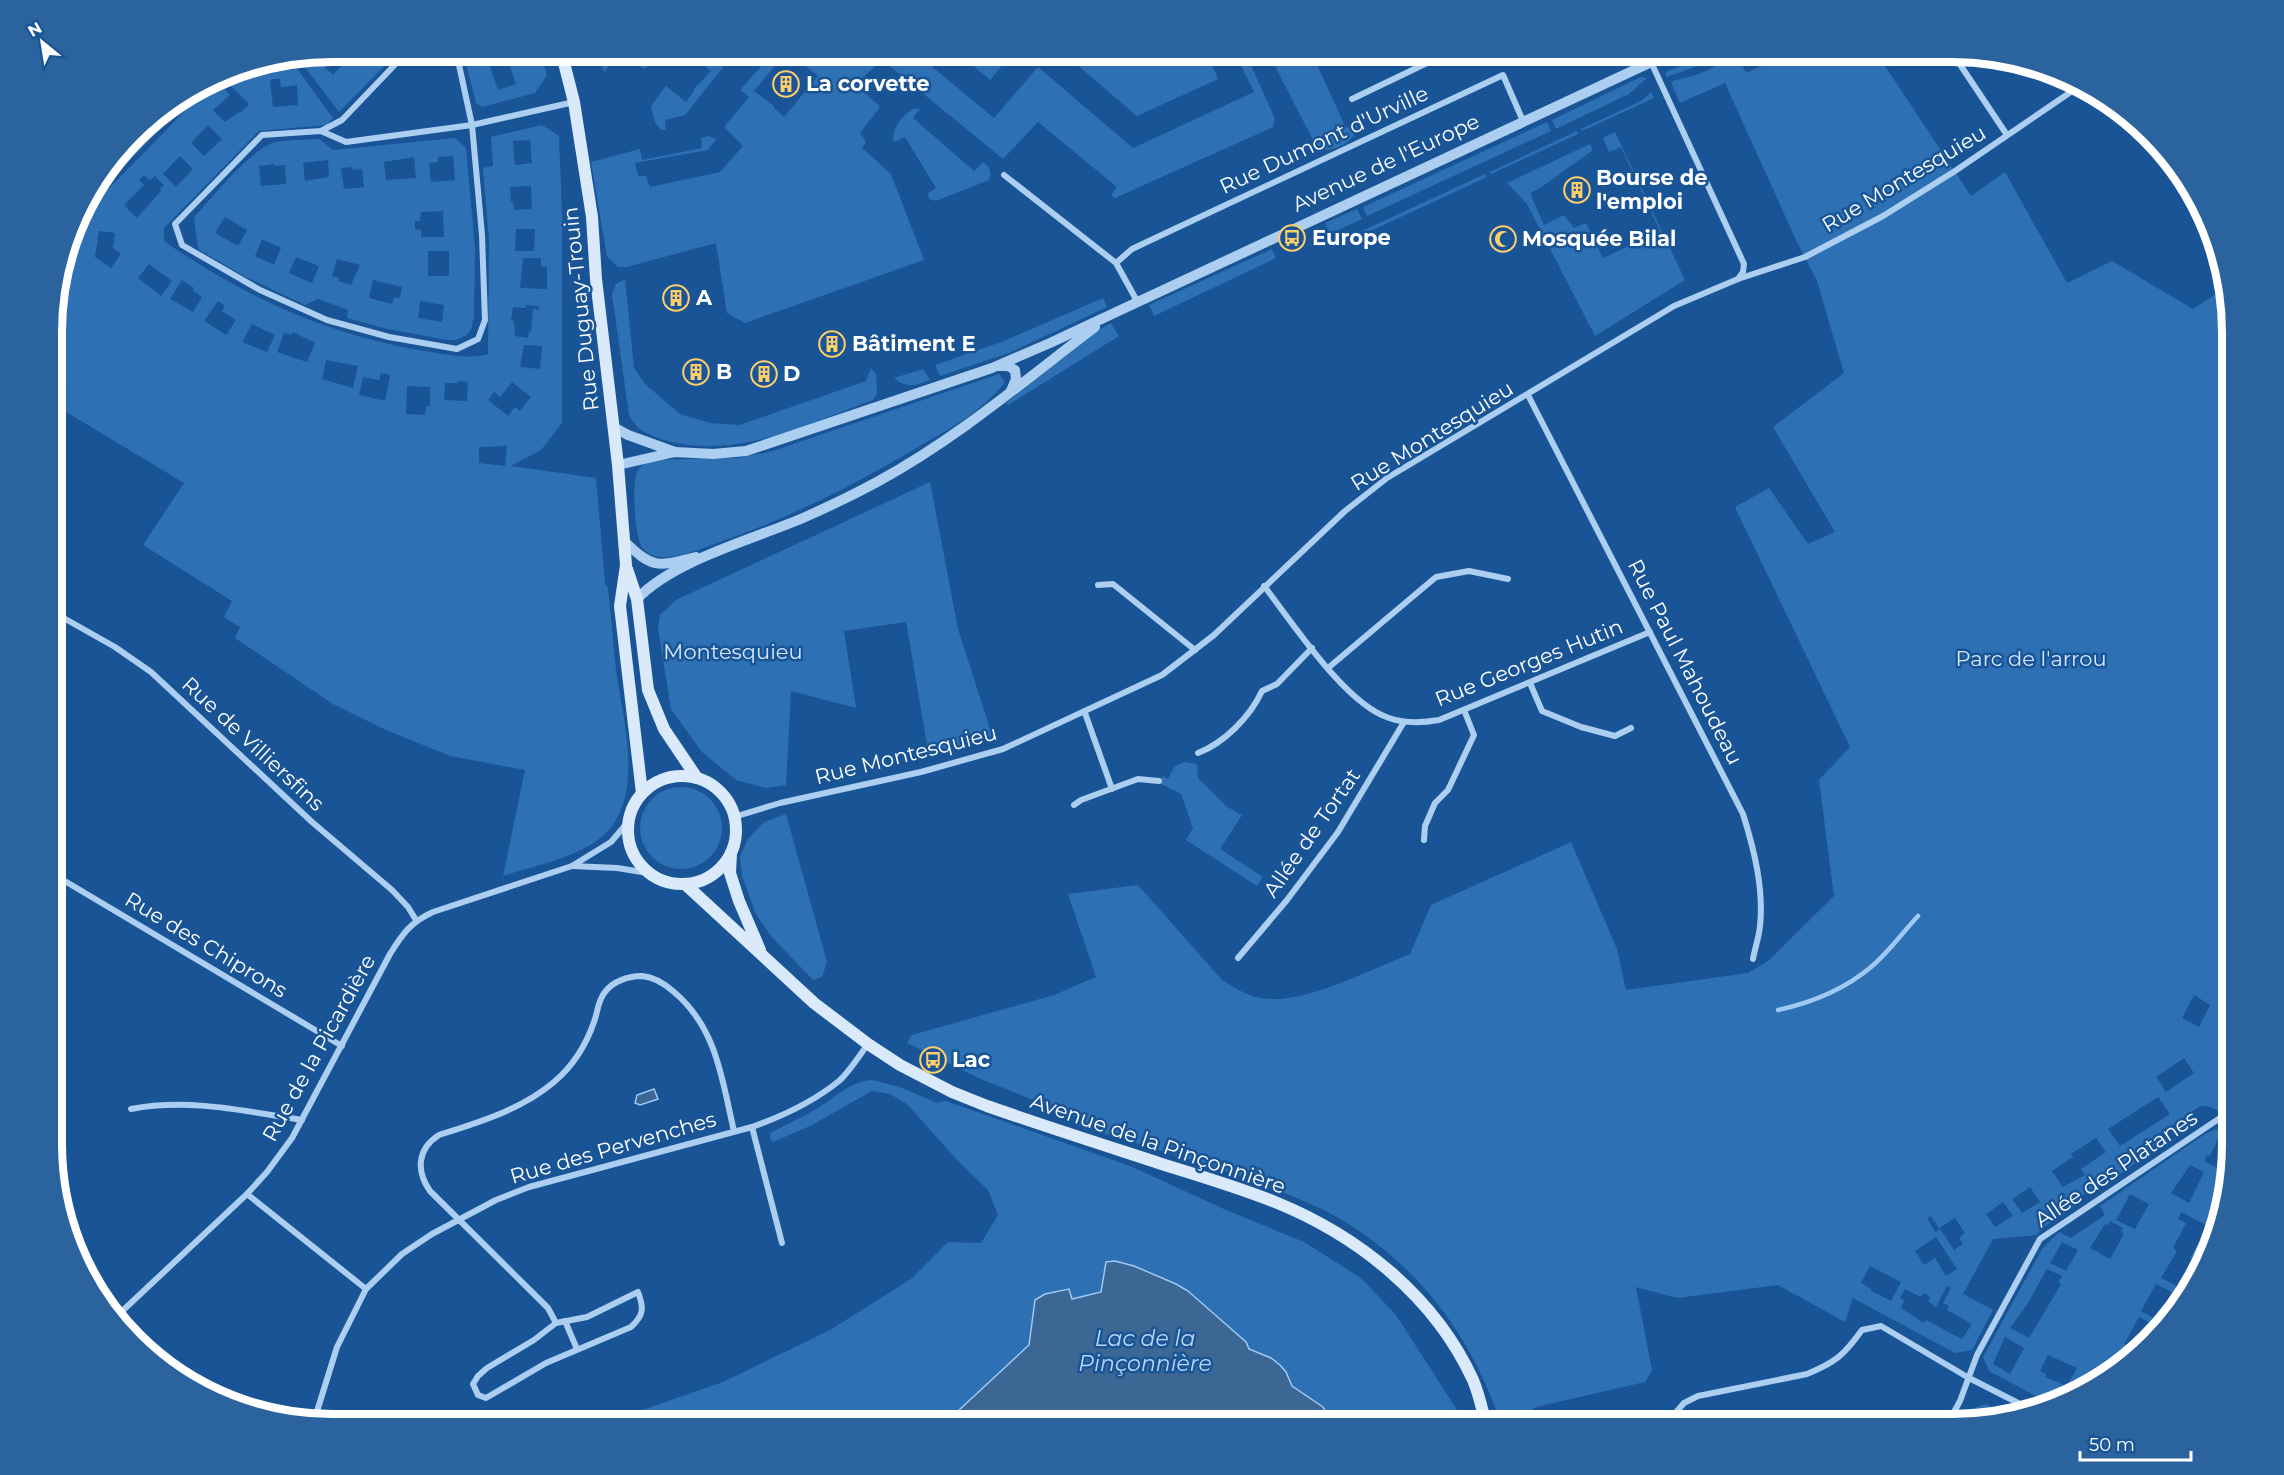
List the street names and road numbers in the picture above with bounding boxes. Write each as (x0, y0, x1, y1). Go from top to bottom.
street label: Rue Dumont d'Urville (1215, 80, 1432, 199)
street label: Avenue de l'Europe (1288, 108, 1483, 217)
street label: Rue Montesquieu (1817, 120, 1990, 237)
street label: Rue Duguay-Trouin (557, 206, 604, 412)
street label: Rue Montesquieu (1346, 375, 1518, 496)
street label: Rue Paul Mahoudeau (1623, 555, 1748, 769)
street label: Rue Georges Hutin (1431, 613, 1626, 712)
street label: Rue de Villiersfins (177, 671, 330, 816)
street label: Rue Montesquieu (812, 720, 1000, 789)
street label: Allée de Tortat (1258, 763, 1365, 902)
street label: Rue des Chiprons (121, 886, 292, 1003)
street label: Rue de la Picardière (257, 950, 380, 1146)
street label: Avenue de la Pinçonnière (1027, 1088, 1289, 1199)
street label: Allée des Platanes (2030, 1105, 2202, 1232)
street label: Rue des Pervenches (507, 1106, 719, 1189)

